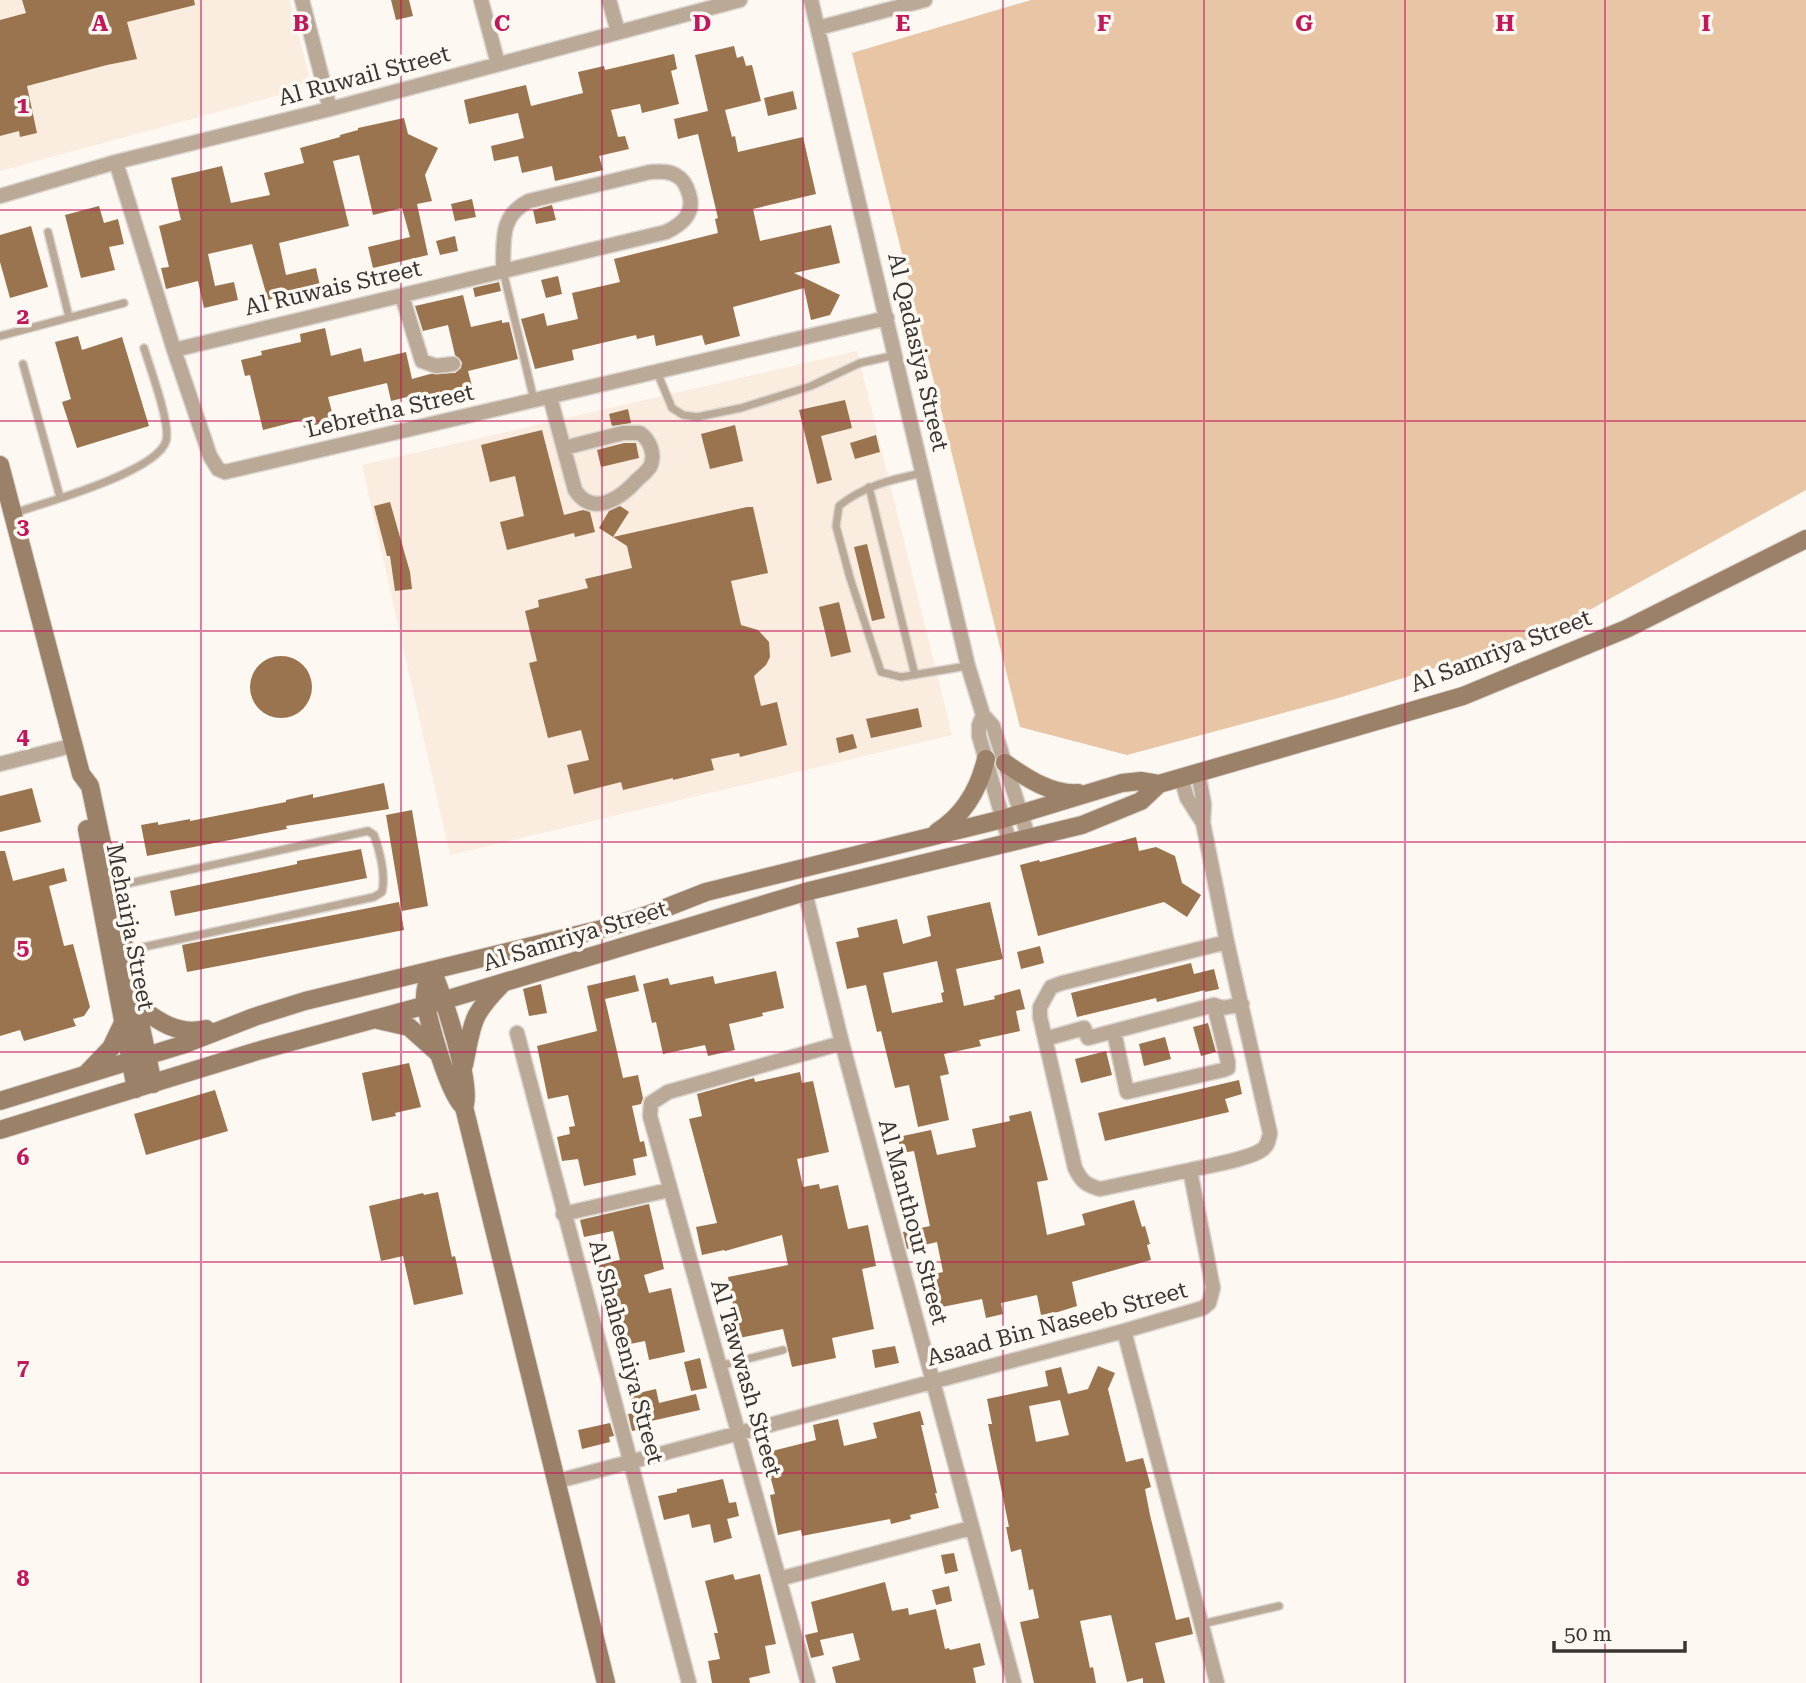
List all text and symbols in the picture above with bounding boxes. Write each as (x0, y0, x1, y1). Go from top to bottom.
text: A (92, 10, 109, 37)
text: B (293, 10, 309, 37)
text: C (494, 10, 510, 37)
text: D (693, 10, 711, 37)
text: E (896, 10, 910, 37)
text: F (1097, 10, 1111, 37)
text: G (1295, 10, 1313, 37)
text: H (1496, 10, 1515, 37)
text: I (1701, 10, 1711, 37)
street label: Al Ruwail Street (275, 40, 453, 112)
text: 1 (17, 92, 30, 119)
street label: Al Qadasiya Street (882, 250, 954, 454)
street label: Al Ruwais Street (242, 254, 424, 321)
text: 2 (17, 303, 29, 330)
street label: Lebretha Street (304, 379, 477, 443)
text: 3 (17, 513, 30, 540)
street label: Al Samriya Street (1407, 604, 1596, 698)
text: 4 (17, 723, 30, 750)
street label: Mehairja Street (101, 841, 159, 1013)
street label: Al Samriya Street (480, 895, 671, 977)
text: 5 (17, 934, 30, 961)
street label: Al Manthour Street (873, 1116, 954, 1328)
text: 6 (17, 1144, 30, 1171)
street label: Al Shaheeniya Street (583, 1237, 669, 1467)
street label: Al Tawwash Street (705, 1276, 787, 1480)
street label: Asaad Bin Naseeb Street (924, 1276, 1191, 1372)
text: 7 (17, 1354, 30, 1381)
text: 8 (17, 1565, 30, 1592)
scale bar (1554, 1610, 1685, 1654)
text: 50 m (1564, 1622, 1612, 1646)

